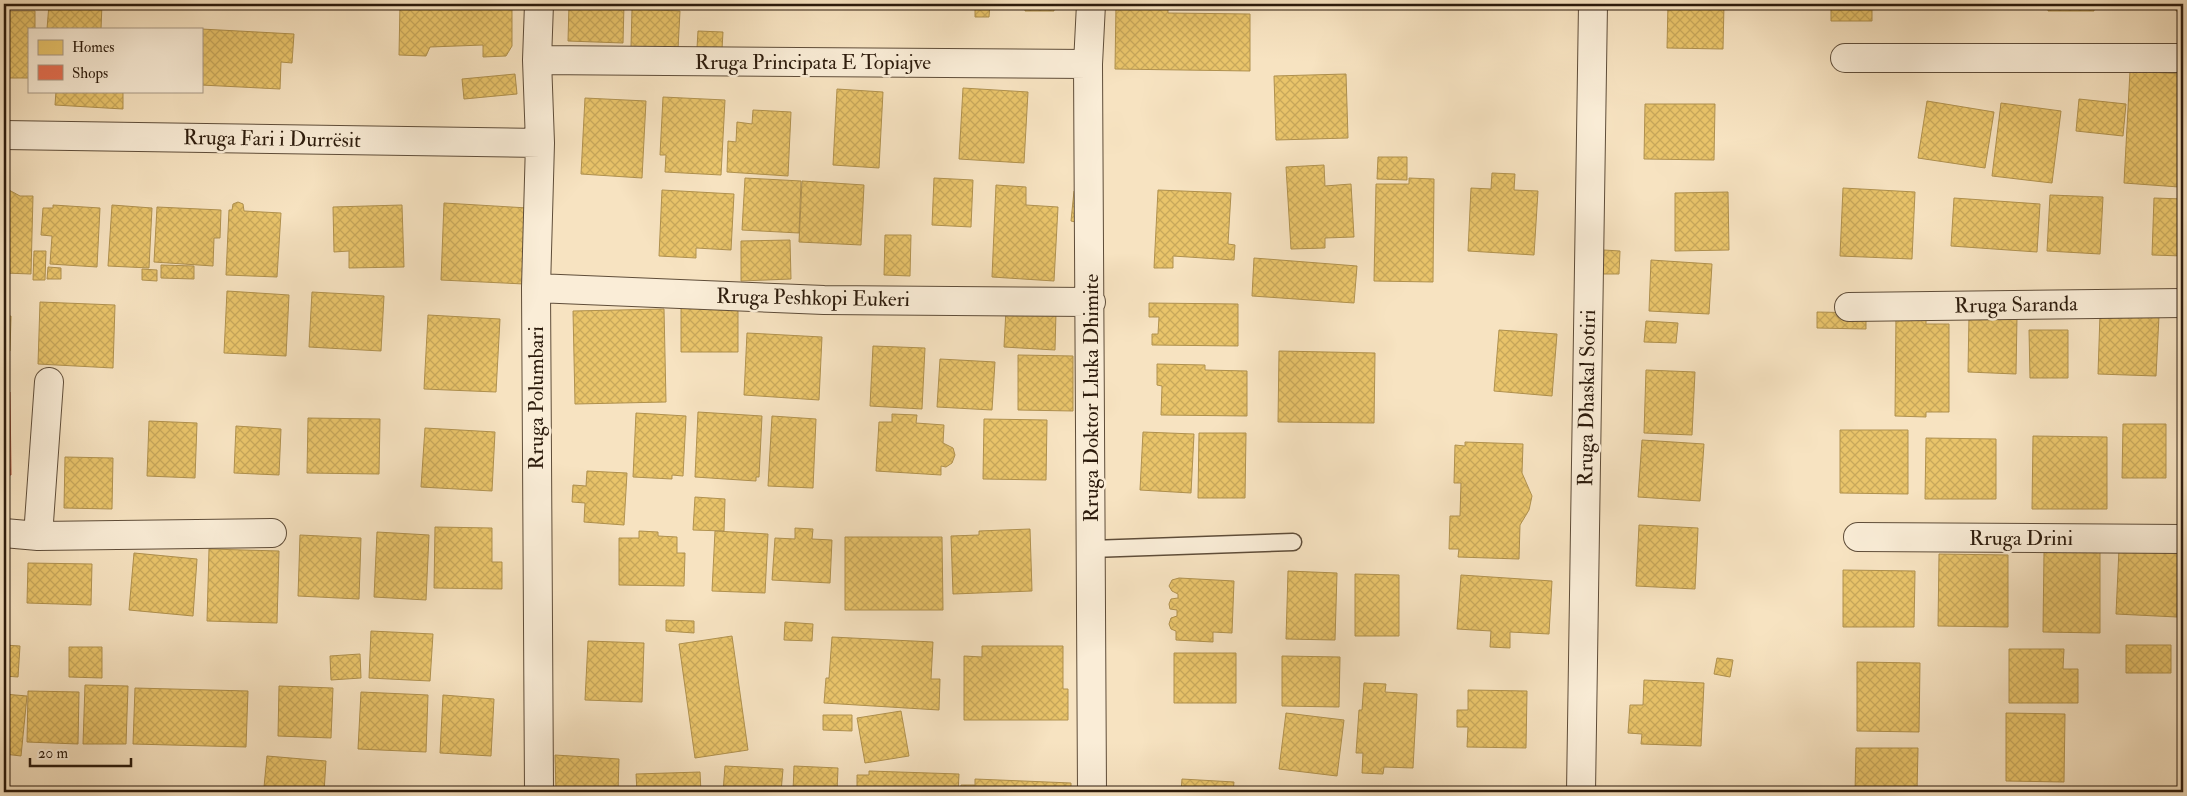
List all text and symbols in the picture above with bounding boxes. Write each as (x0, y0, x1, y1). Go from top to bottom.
legend (28, 28, 202, 92)
text: Homes (72, 38, 114, 57)
street label: Rruga Principata E Topiajve (695, 49, 931, 76)
text: Shops (72, 64, 108, 84)
street label: Rruga Fari i Durrësit (183, 124, 361, 154)
street label: Rruga Doktor Lluka Dhimite (1078, 274, 1105, 522)
street label: Rruga Peshkopi Eukeri (716, 283, 911, 313)
street label: Rruga Saranda (1954, 290, 2078, 320)
street label: Rruga Dhaskal Sotiri (1572, 309, 1602, 487)
street label: Rruga Polumbari (523, 326, 550, 470)
street label: Rruga Drini (1969, 525, 2073, 552)
scale bar (30, 736, 131, 768)
text: 20 m (38, 744, 68, 763)

